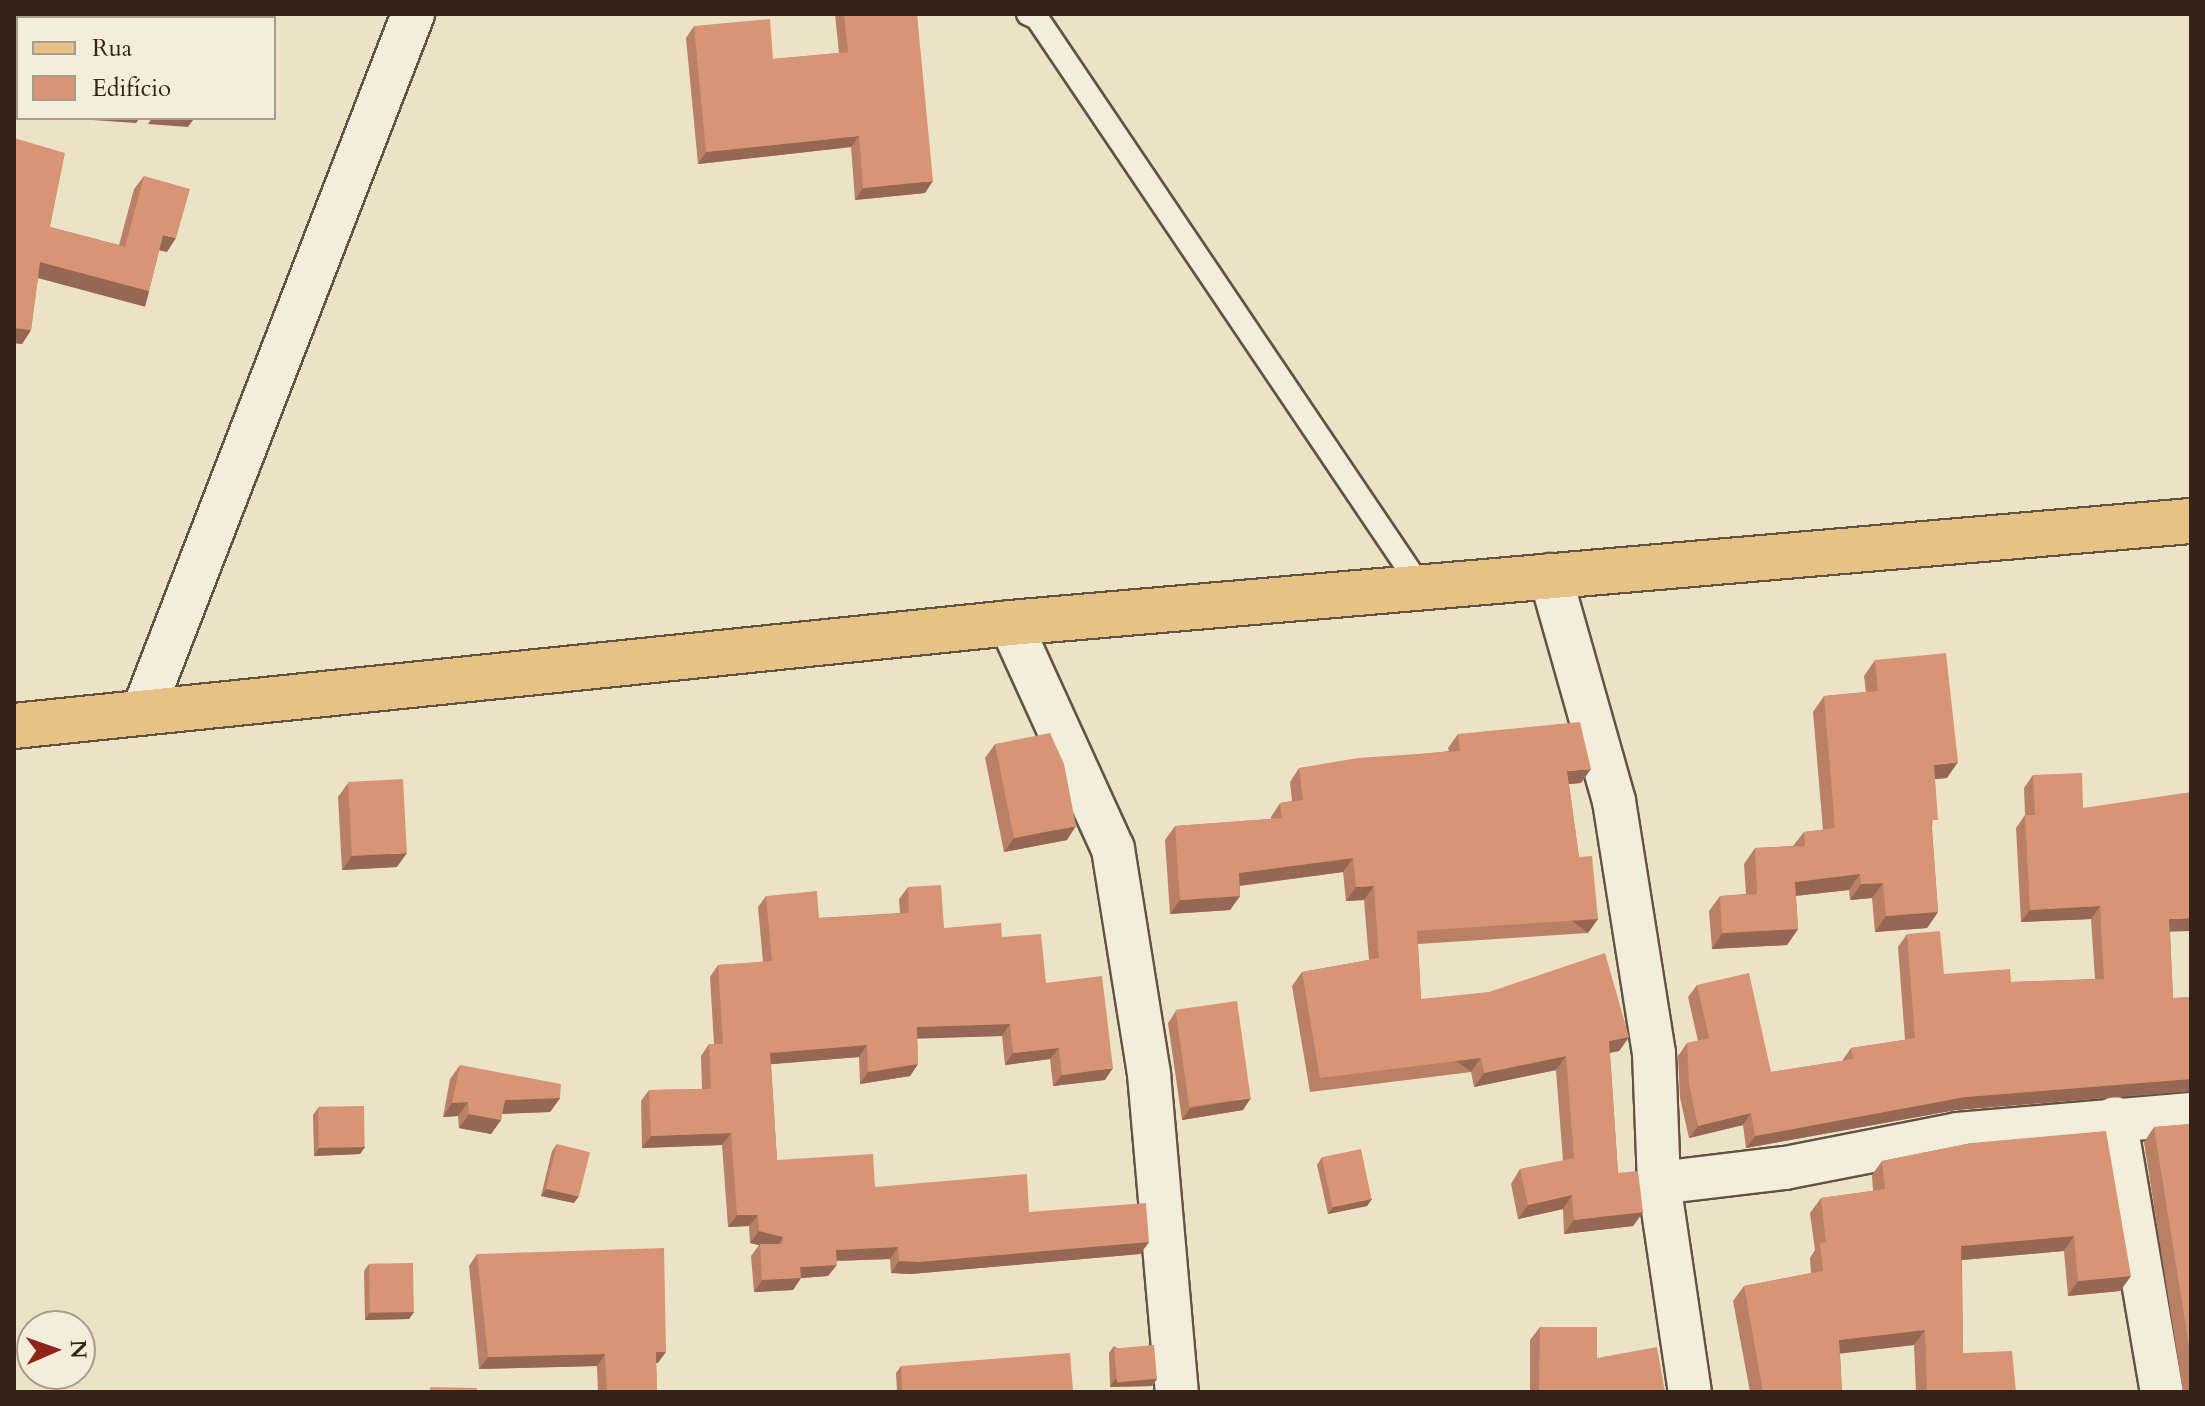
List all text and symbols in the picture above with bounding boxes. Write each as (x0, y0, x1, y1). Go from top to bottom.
legend (16, 16, 276, 120)
text: Rua (92, 32, 132, 65)
text: Edifício (92, 72, 171, 105)
north arrow (16, 1310, 96, 1390)
text: N (63, 1339, 93, 1359)

